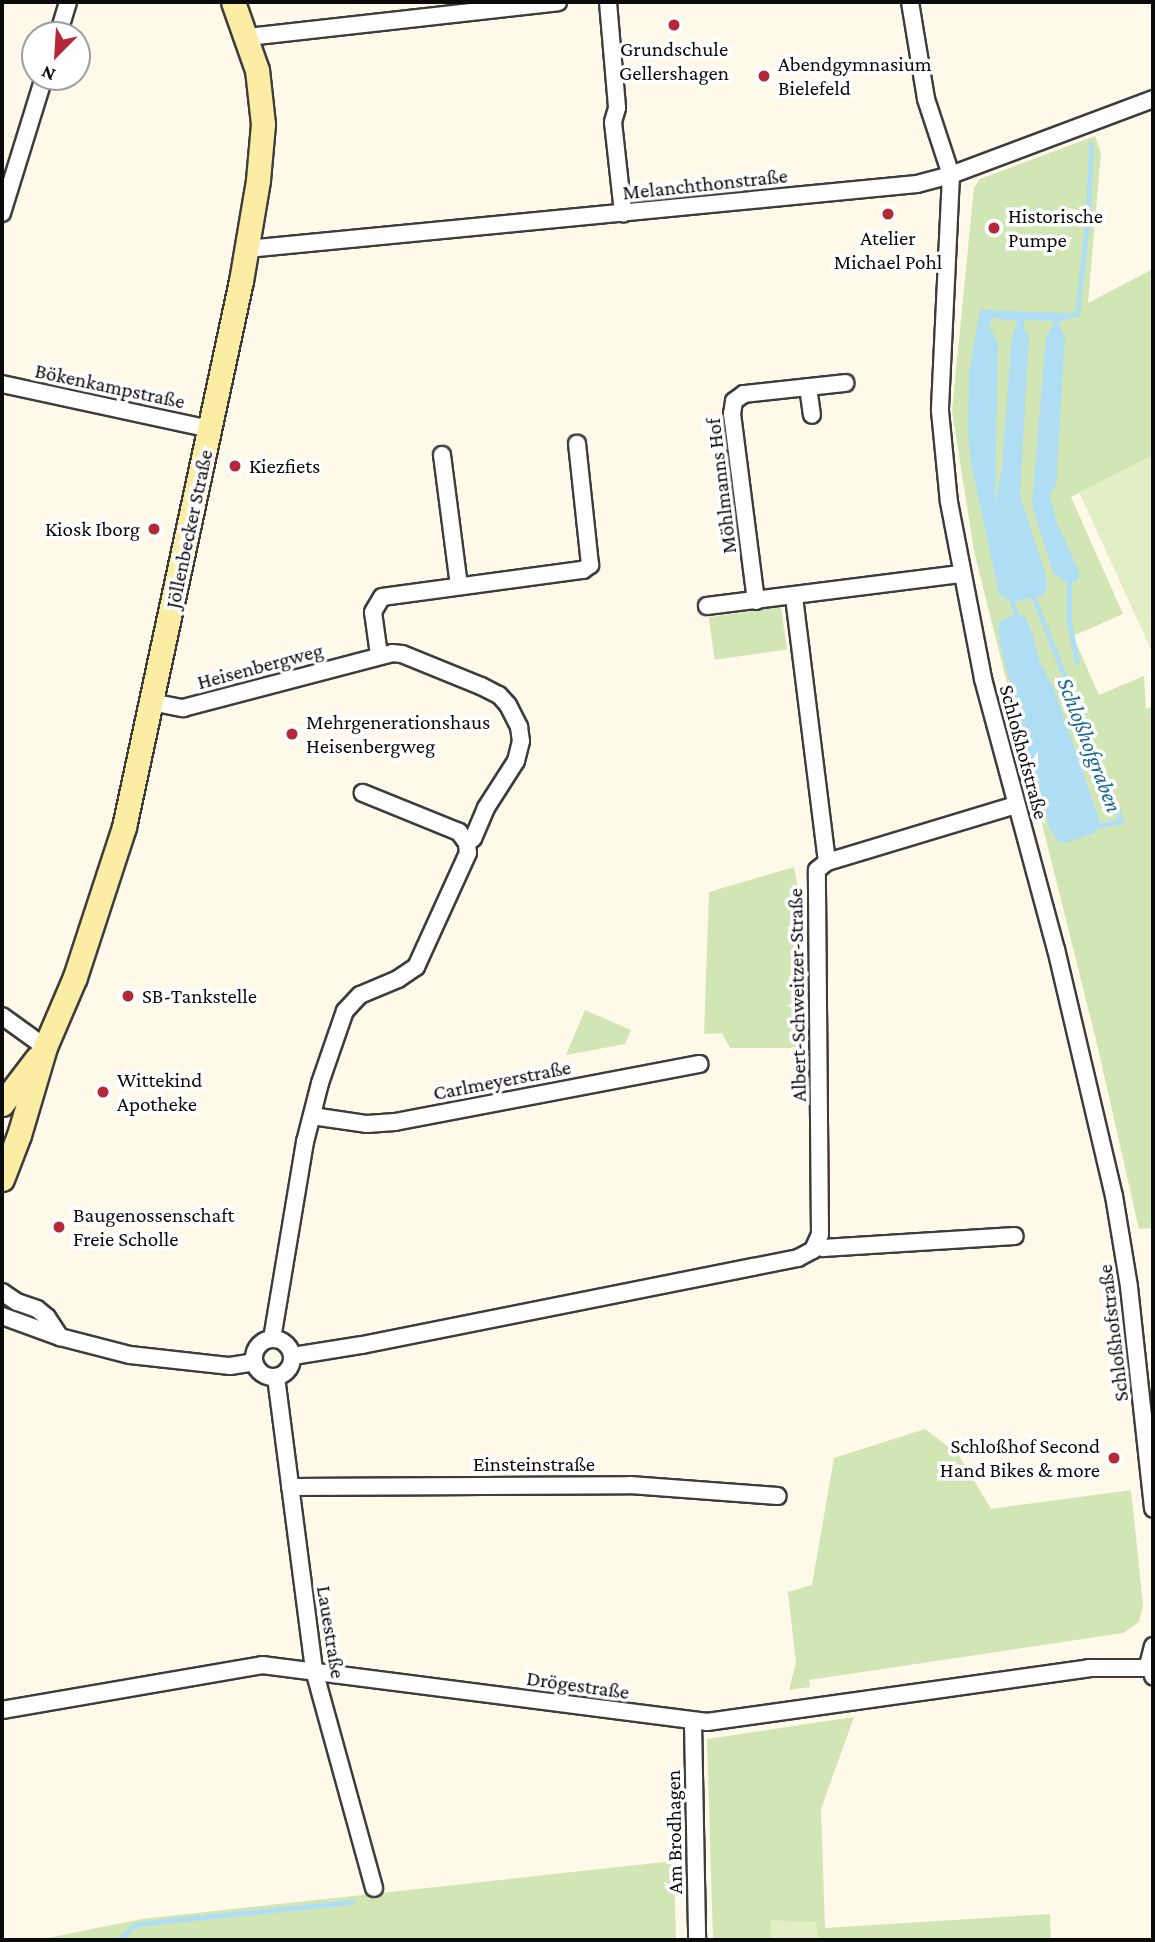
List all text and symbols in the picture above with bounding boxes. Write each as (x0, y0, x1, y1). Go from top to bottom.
marker: Grundschule Gellershagen (666, 17, 682, 33)
north arrow (21, 21, 91, 91)
place label: Grundschule Gellershagen (619, 36, 729, 86)
place label: Abendgymnasium Bielefeld (778, 51, 932, 101)
text: N (38, 62, 58, 86)
marker: Abendgymnasium Bielefeld (756, 68, 772, 84)
street label: Melanchthonstraße (621, 163, 789, 205)
place label: Historische Pumpe (1008, 203, 1103, 253)
marker: Atelier Michael Pohl (880, 206, 896, 222)
marker: Historische Pumpe (986, 220, 1002, 236)
place label: Atelier Michael Pohl (834, 225, 942, 275)
street label: Bökenkampstraße (33, 358, 187, 414)
street label: Möhlmanns Hof (700, 417, 742, 555)
street label: Jöllenbecker Straße (160, 447, 218, 611)
place label: Kiezfiets (249, 453, 320, 479)
marker: Kiezfiets (227, 458, 243, 474)
place label: Kiosk Iborg (45, 516, 140, 542)
marker: Kiosk Iborg (146, 521, 162, 537)
street label: Heisenbergweg (194, 637, 326, 695)
water label: Schloßhofgraben (1052, 674, 1128, 816)
street label: Schloßhofstraße (994, 682, 1054, 822)
place label: Mehrgenerationshaus Heisenbergweg (306, 709, 490, 759)
marker: Mehrgenerationshaus Heisenbergweg (284, 726, 300, 742)
street label: Albert-Schweitzer-Straße (783, 888, 811, 1102)
place label: SB-Tankstelle (142, 983, 257, 1009)
marker: SB-Tankstelle (120, 988, 136, 1004)
street label: Carlmeyerstraße (431, 1054, 573, 1106)
place label: Wittekind Apotheke (117, 1067, 202, 1117)
marker: Wittekind Apotheke (95, 1084, 111, 1100)
place label: Baugenossenschaft Freie Scholle (73, 1202, 234, 1252)
marker: Baugenossenschaft Freie Scholle (51, 1219, 67, 1235)
street label: Schloßhofstraße (1092, 1263, 1134, 1403)
place label: Schloßhof Second Hand Bikes & more (940, 1433, 1100, 1483)
marker: Schloßhof Second Hand Bikes & more (1106, 1450, 1122, 1466)
street label: Einsteinstraße (473, 1451, 595, 1477)
street label: Lauestraße (311, 1584, 351, 1680)
street label: Drögestraße (525, 1665, 631, 1705)
street label: Am Brodhagen (660, 1770, 688, 1894)

